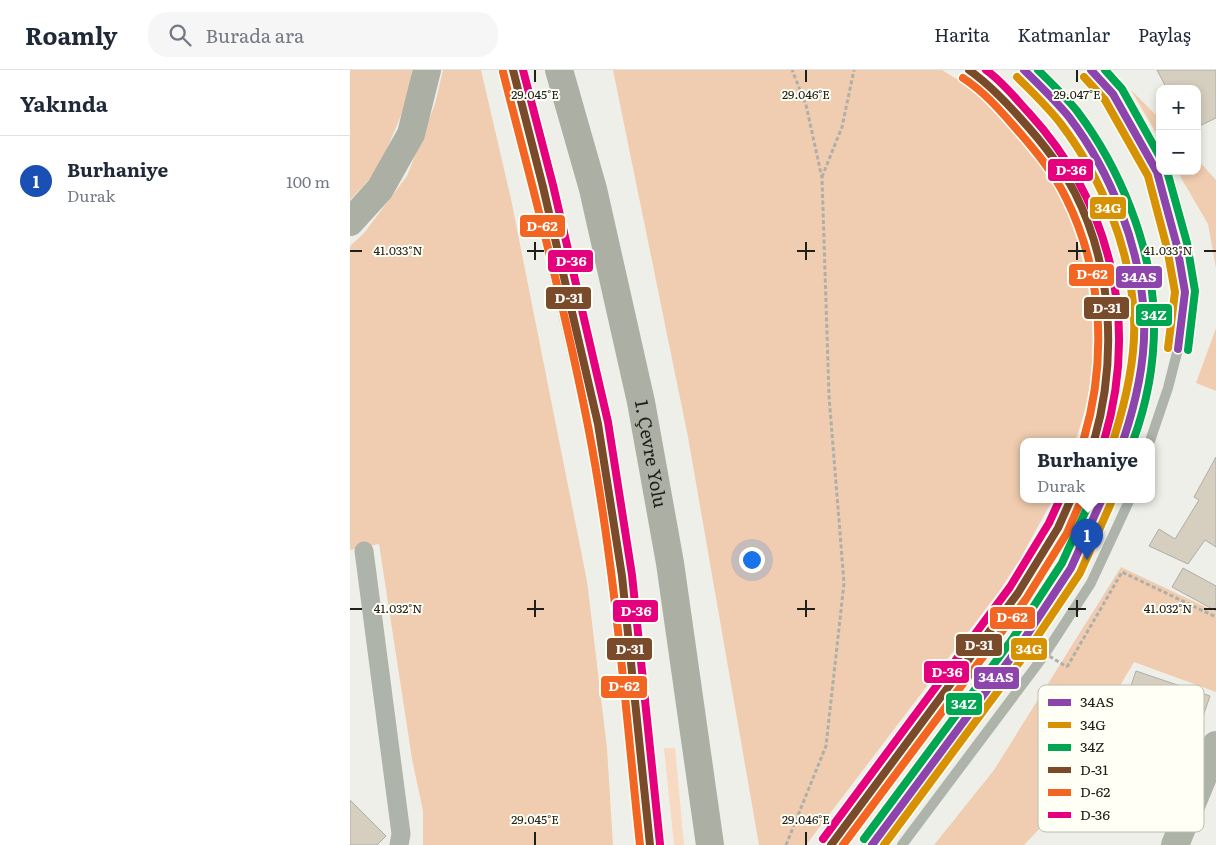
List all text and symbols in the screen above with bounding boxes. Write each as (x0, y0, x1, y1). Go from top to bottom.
search box (148, 12, 498, 57)
text: Roamly (25, 17, 118, 52)
icon: search (166, 21, 194, 49)
text: Burada ara (206, 21, 304, 49)
text: Harita (934, 21, 990, 48)
text: Katmanlar (1018, 21, 1110, 48)
text: Paylaş (1138, 21, 1191, 48)
text: 29.045°E (511, 85, 559, 103)
text: 29.046°E (782, 85, 830, 103)
text: 29.047°E (1053, 85, 1101, 103)
map controls (1156, 85, 1201, 175)
button: + (1156, 85, 1201, 130)
text: Yakında (20, 87, 108, 118)
button: − (1156, 130, 1201, 175)
text: Burhaniye (67, 155, 168, 183)
line badge: D-36 (1047, 158, 1094, 182)
text: D-36 (1055, 159, 1087, 179)
text: 1 (33, 169, 39, 193)
text: 100 m (286, 169, 330, 193)
text: Durak (67, 183, 115, 207)
line badge: 34G (1089, 196, 1127, 220)
text: 34G (1095, 197, 1122, 217)
line badge: D-62 (519, 214, 566, 238)
text: D-62 (526, 215, 558, 235)
text: 41.033°N (374, 241, 422, 259)
text: 41.033°N (1144, 241, 1192, 259)
line badge: D-36 (547, 249, 594, 273)
text: D-36 (555, 250, 587, 270)
line badge: D-62 (1068, 263, 1115, 287)
text: D-62 (1076, 263, 1108, 283)
line badge: 34AS (1115, 265, 1163, 289)
text: 34AS (1121, 266, 1157, 286)
line badge: D-31 (545, 286, 592, 310)
text: D-31 (555, 287, 584, 307)
line badge: D-31 (1083, 296, 1130, 320)
text: D-31 (1093, 297, 1122, 317)
line badge: 34Z (1135, 303, 1173, 327)
text: 34Z (1141, 304, 1167, 324)
street label: 1. Çevre Yolu (629, 398, 675, 510)
popup (1020, 438, 1155, 503)
text: Burhaniye (1037, 445, 1138, 473)
text: Durak (1037, 473, 1085, 497)
pin: 1 (1071, 519, 1103, 560)
your location (739, 547, 765, 573)
text: 41.032°N (374, 599, 422, 617)
line badge: D-36 (612, 599, 659, 623)
text: 41.032°N (1144, 599, 1192, 617)
text: D-36 (620, 600, 652, 620)
line badge: D-62 (989, 606, 1036, 630)
text: D-62 (996, 606, 1028, 626)
line badge: D-31 (955, 633, 1003, 657)
text: D-31 (965, 634, 994, 654)
line badge: D-31 (606, 637, 653, 661)
line badge: 34G (1010, 637, 1048, 661)
text: D-31 (616, 638, 645, 658)
text: 34G (1016, 638, 1043, 658)
line badge: D-36 (923, 660, 970, 684)
text: D-36 (931, 661, 963, 681)
line badge: 34AS (973, 666, 1020, 690)
text: 34AS (978, 666, 1014, 686)
line badge: D-62 (600, 675, 648, 699)
text: D-62 (608, 675, 640, 695)
legend (1038, 685, 1204, 832)
text: 34AS (1080, 691, 1114, 711)
line badge: 34Z (945, 692, 983, 716)
text: 34Z (951, 693, 977, 713)
text: 34G (1080, 714, 1106, 734)
text: 34Z (1080, 736, 1104, 756)
text: D-31 (1080, 759, 1108, 779)
text: D-62 (1080, 781, 1110, 801)
text: D-36 (1080, 804, 1110, 824)
text: 29.045°E (511, 810, 559, 828)
text: 29.046°E (782, 810, 830, 828)

